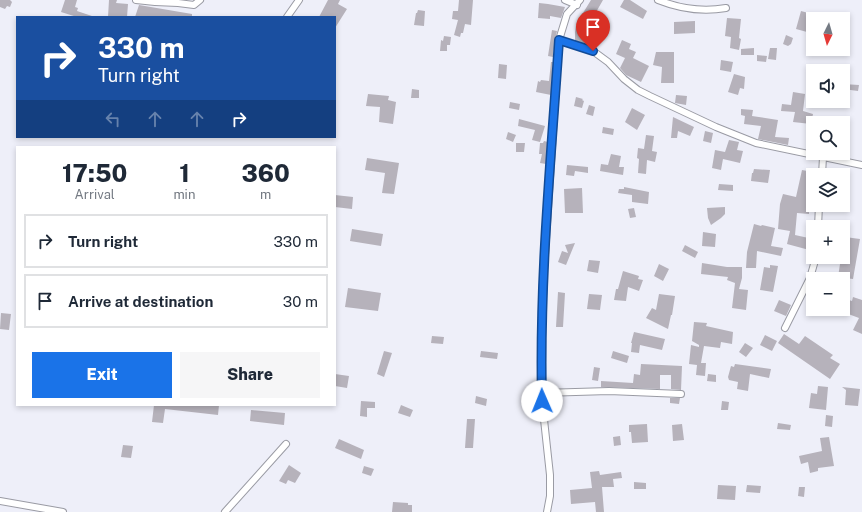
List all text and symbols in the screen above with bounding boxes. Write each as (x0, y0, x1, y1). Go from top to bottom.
pin (576, 10, 610, 51)
north arrow (806, 12, 850, 56)
map controls (806, 12, 850, 316)
icon: arrive (582, 16, 604, 38)
text: 330 m (98, 31, 185, 64)
icon: right (32, 32, 84, 84)
button: sound (806, 64, 850, 108)
text: Turn right (98, 65, 180, 86)
icon: left (102, 108, 124, 130)
icon: ahead (144, 108, 166, 130)
icon: ahead (186, 108, 208, 130)
icon: right (228, 108, 250, 130)
button: search (806, 116, 850, 160)
text: 17:50 (62, 159, 127, 187)
text: 1 (179, 159, 190, 187)
text: 360 (242, 159, 290, 187)
button: layers (806, 168, 850, 212)
text: Arrival (75, 187, 115, 202)
text: min (173, 187, 195, 202)
text: m (260, 187, 271, 202)
button: + (806, 220, 850, 264)
icon: right (34, 230, 56, 252)
text: Turn right (68, 233, 138, 250)
text: 330 m (273, 233, 318, 250)
button: − (806, 272, 850, 316)
icon: arrive (34, 290, 56, 312)
text: Arrive at destination (68, 293, 213, 310)
text: 30 m (283, 293, 318, 310)
button: Exit (32, 352, 172, 398)
button: Share (180, 352, 320, 398)
position arrow (521, 380, 563, 422)

